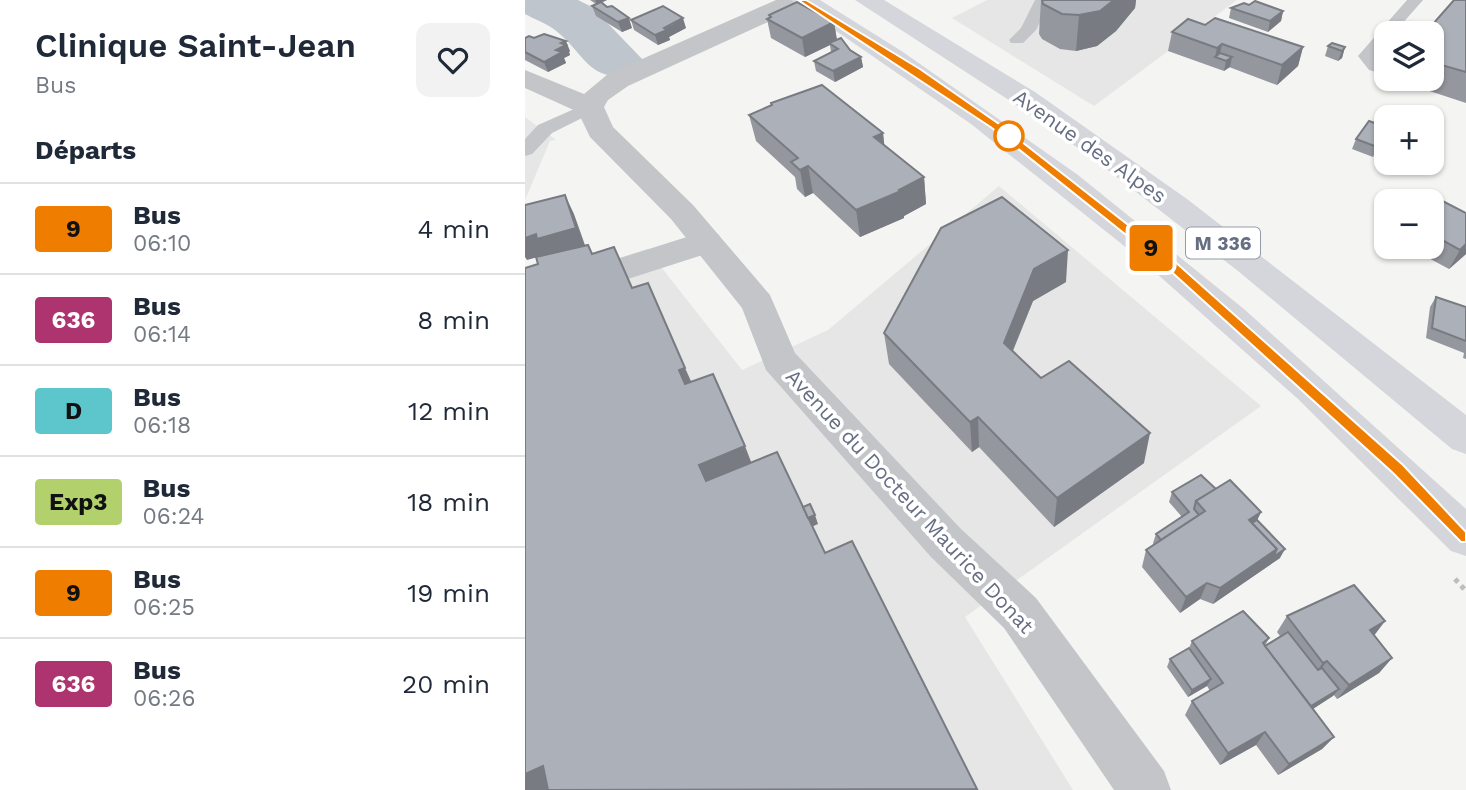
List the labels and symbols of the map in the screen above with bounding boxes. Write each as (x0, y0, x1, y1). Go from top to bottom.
street label: Avenue des Alpes (1009, 84, 1171, 208)
unlabelled marker (994, 121, 1024, 151)
line badge: 9 (1128, 225, 1174, 271)
road number: M 336 (1186, 228, 1260, 258)
street label: Avenue du Docteur Maurice Donat (781, 364, 1039, 638)

